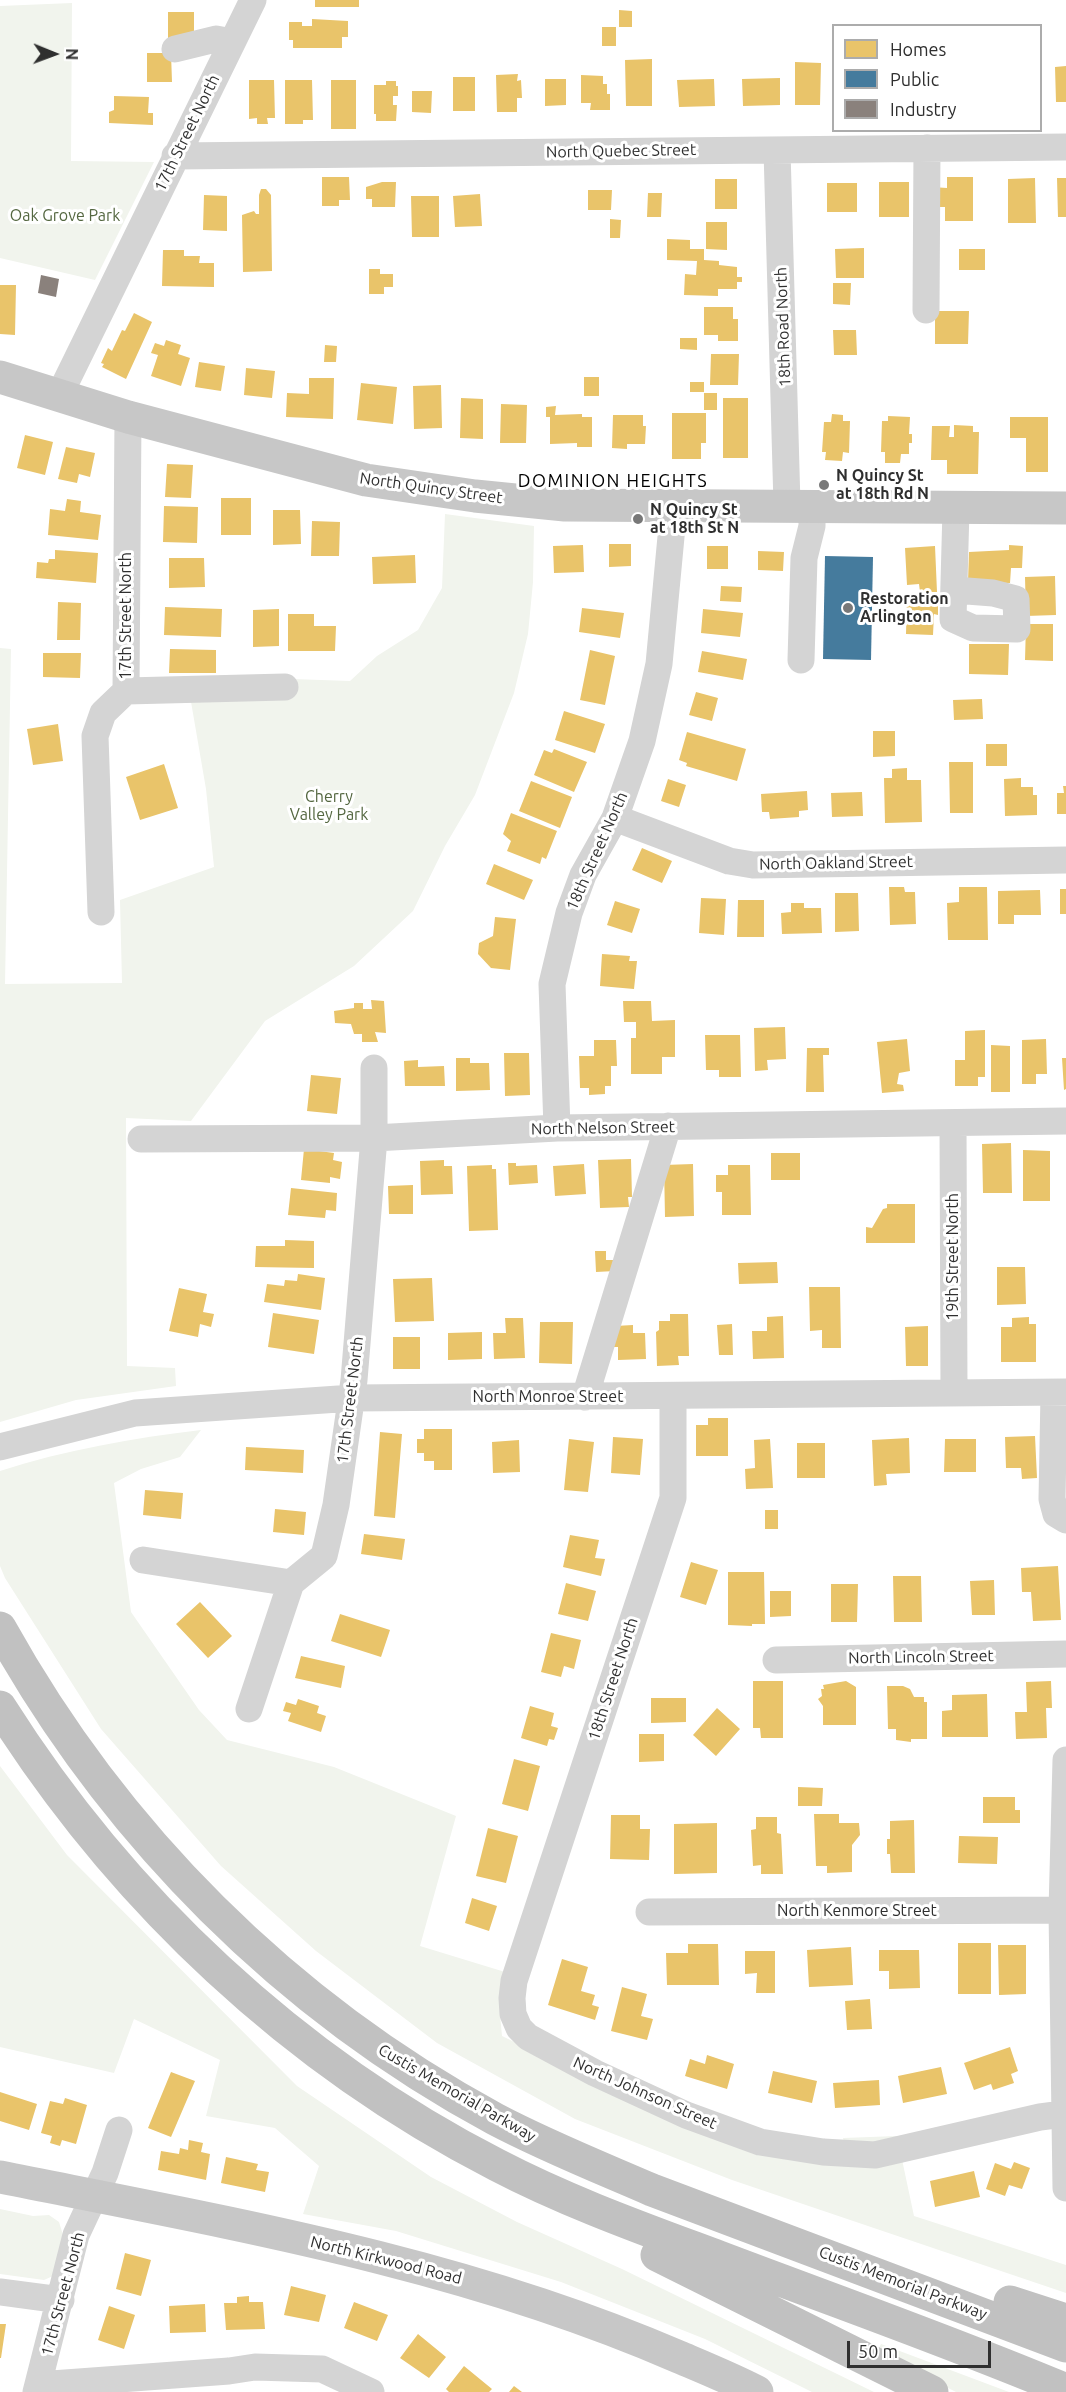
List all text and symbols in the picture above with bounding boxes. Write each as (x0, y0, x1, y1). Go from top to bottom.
north arrow (24, 24, 84, 84)
legend (832, 24, 1042, 132)
text: Homes (890, 39, 946, 59)
text: N (63, 48, 81, 60)
text: Public (890, 69, 939, 89)
street label: 17th Street North (150, 71, 224, 195)
text: Industry (890, 99, 956, 119)
street label: North Quebec Street (546, 140, 696, 162)
park label: Oak Grove Park (10, 206, 120, 226)
street label: 18th Road North (771, 267, 795, 387)
place label: N Quincy St at 18th Rd N (836, 466, 929, 504)
street label: North Quincy Street (358, 468, 504, 508)
district label: DOMINION HEIGHTS (518, 470, 708, 492)
marker: N Quincy St at 18th Rd N (817, 478, 831, 492)
place label: N Quincy St at 18th St N (650, 500, 739, 538)
marker: N Quincy St at 18th St N (631, 512, 645, 526)
street label: 17th Street North (116, 552, 136, 680)
place label: Restoration Arlington (860, 589, 949, 627)
marker: Restoration Arlington (841, 601, 855, 615)
park label: Cherry Valley Park (290, 787, 368, 825)
street label: 18th Street North (562, 789, 632, 913)
street label: North Oakland Street (759, 852, 913, 874)
street label: North Nelson Street (531, 1117, 675, 1139)
street label: 19th Street North (943, 1193, 963, 1321)
street label: 17th Street North (333, 1335, 367, 1465)
street label: North Monroe Street (473, 1387, 623, 1407)
street label: 18th Street North (584, 1615, 642, 1743)
street label: North Lincoln Street (848, 1646, 994, 1668)
street label: North Kenmore Street (777, 1901, 937, 1921)
street label: Custis Memorial Parkway (375, 2040, 539, 2146)
street label: North Johnson Street (570, 2053, 720, 2133)
street label: 17th Street North (37, 2230, 89, 2358)
street label: North Kirkwood Road (308, 2232, 464, 2288)
street label: Custis Memorial Parkway (816, 2242, 990, 2324)
scale bar (850, 2329, 994, 2367)
text: 50 m (858, 2341, 898, 2361)

